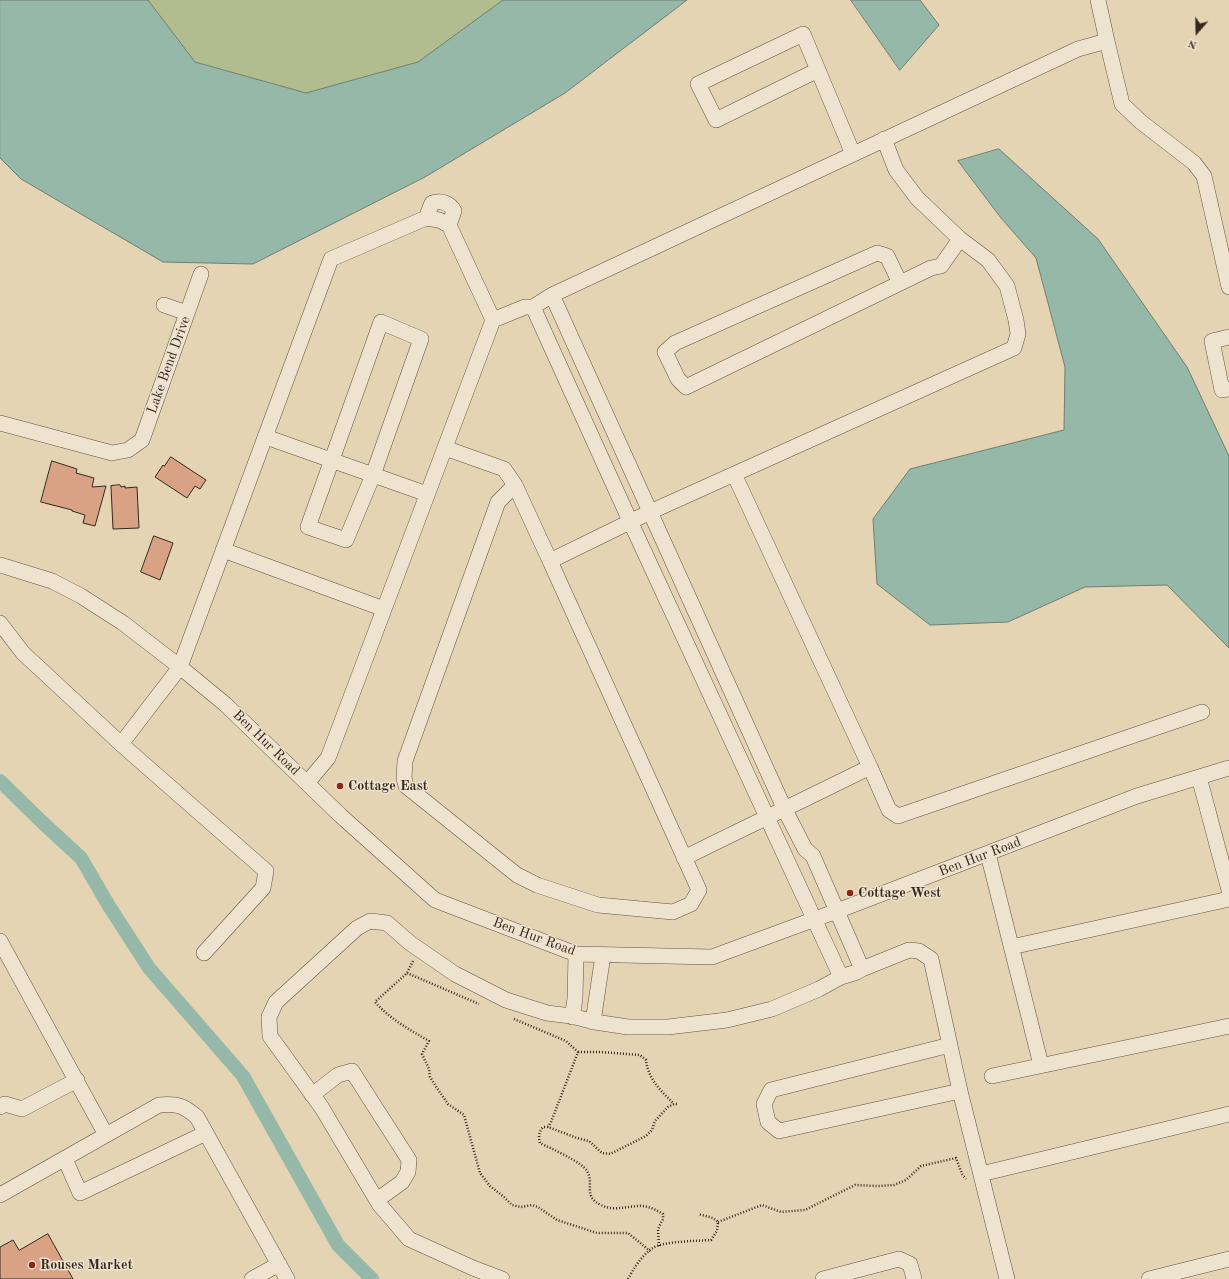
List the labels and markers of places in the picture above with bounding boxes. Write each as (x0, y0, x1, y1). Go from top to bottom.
place label: Cottage East (348, 778, 428, 794)
marker: Cottage East (335, 781, 345, 791)
place label: Cottage West (858, 885, 941, 901)
marker: Cottage West (845, 888, 855, 898)
place label: Rouses Market (40, 1257, 133, 1273)
marker: Rouses Market (27, 1260, 37, 1270)

